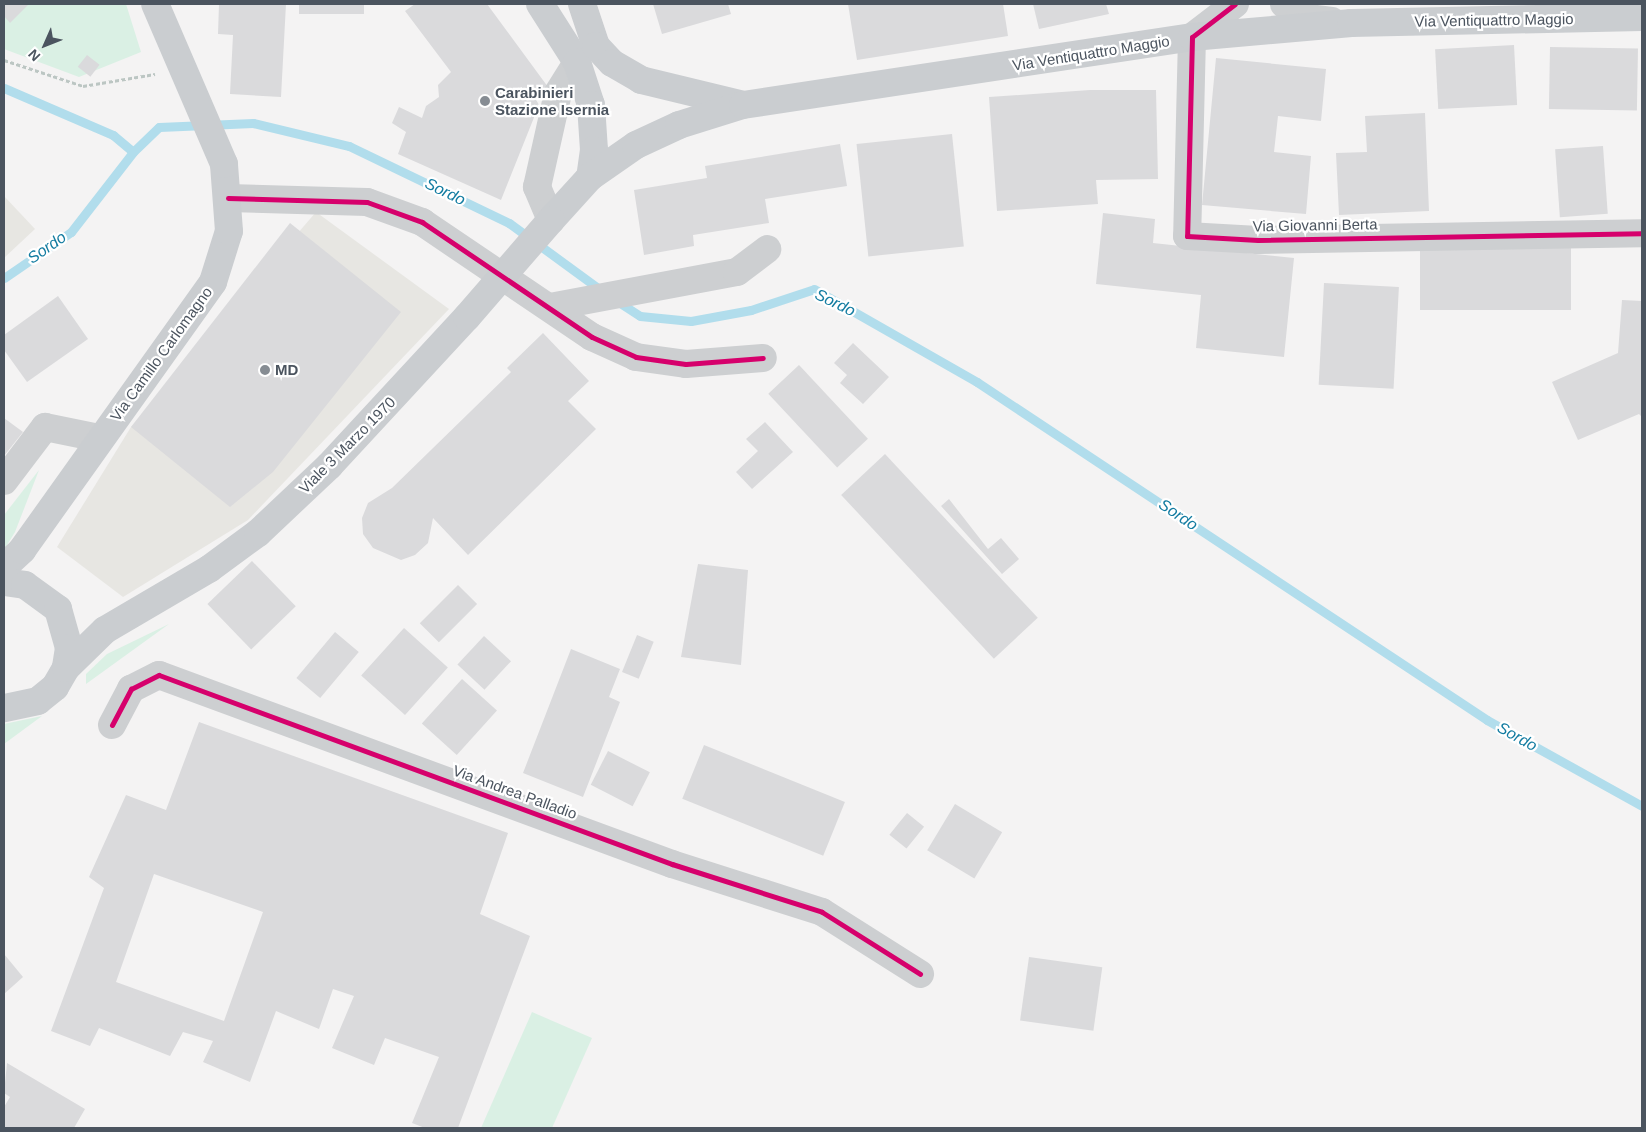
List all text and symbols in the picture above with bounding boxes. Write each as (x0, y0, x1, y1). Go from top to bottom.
street label: Via Ventiquattro Maggio (1414, 10, 1574, 30)
north arrow (20, 20, 70, 70)
street label: Via Ventiquattro Maggio (1011, 32, 1171, 74)
text: N (25, 46, 43, 65)
place label: Carabinieri Stazione Isernia (495, 83, 609, 118)
marker: Carabinieri Stazione Isernia (479, 95, 491, 107)
water label: Sordo (422, 174, 468, 210)
street label: Via Giovanni Berta (1252, 215, 1378, 235)
water label: Sordo (24, 228, 70, 268)
street label: Via Camillo Carlomagno (106, 283, 216, 425)
water label: Sordo (812, 285, 858, 321)
place label: MD (275, 361, 298, 379)
marker: MD (259, 364, 271, 376)
street label: Viale 3 Marzo 1970 (295, 393, 399, 497)
water label: Sordo (1155, 495, 1201, 535)
water label: Sordo (1494, 718, 1540, 756)
street label: Via Andrea Palladio (450, 761, 580, 823)

